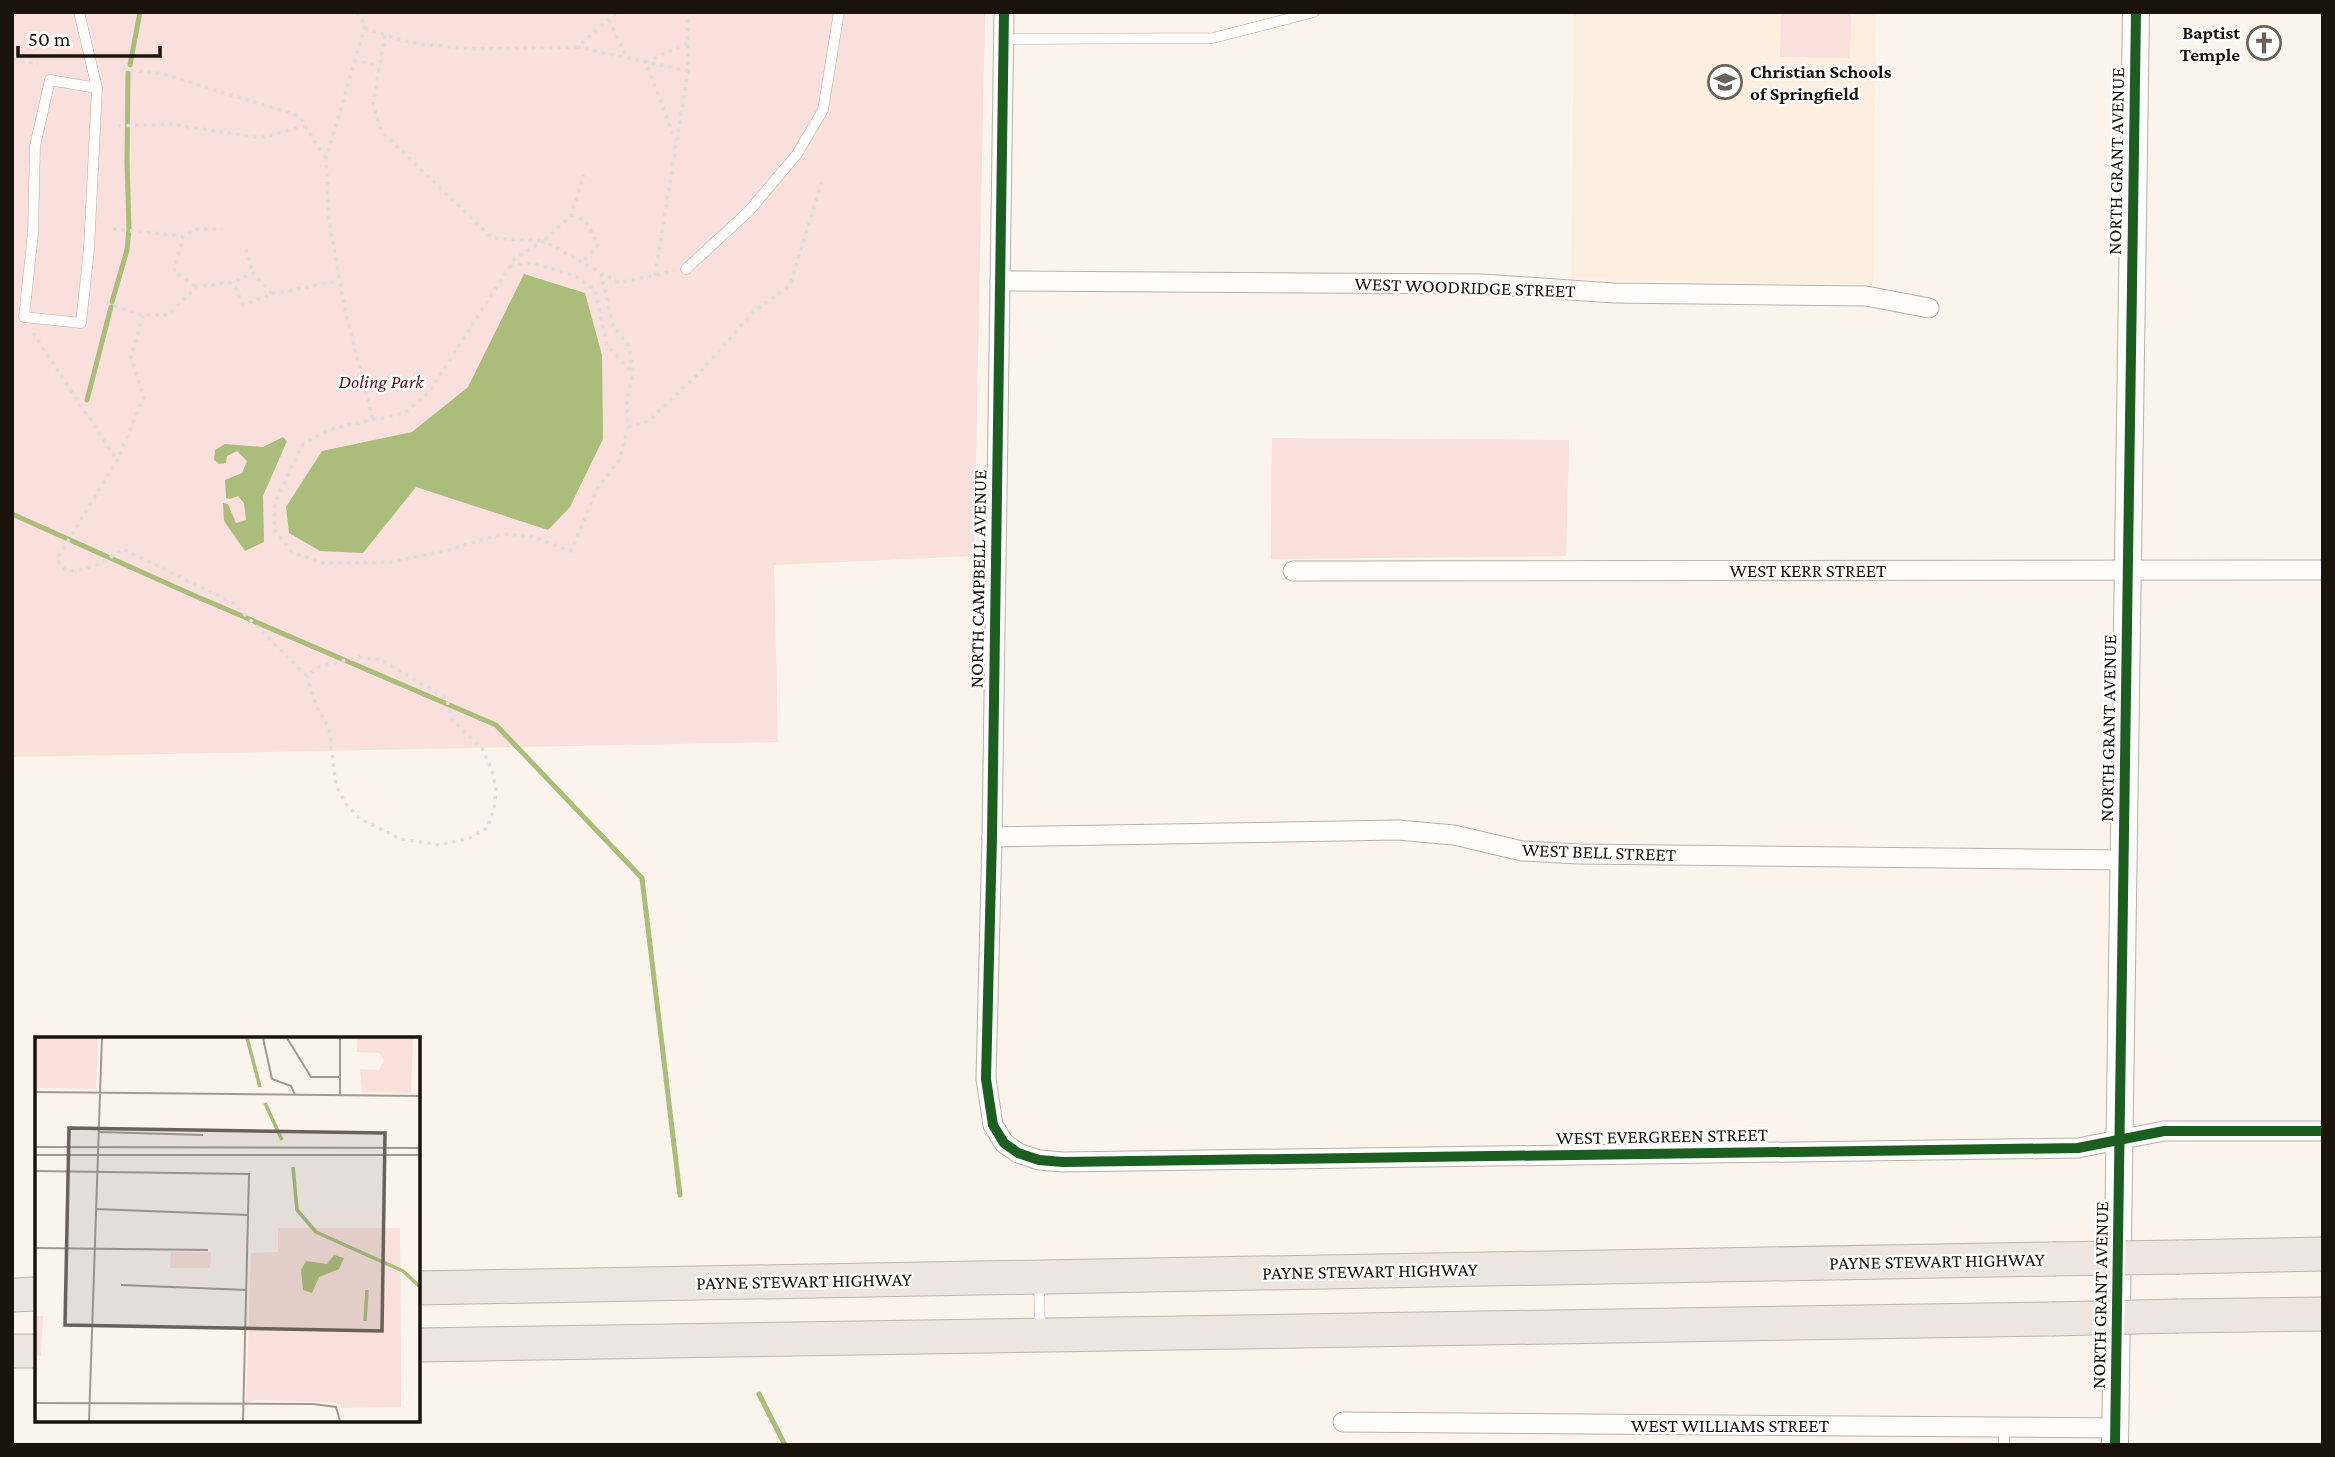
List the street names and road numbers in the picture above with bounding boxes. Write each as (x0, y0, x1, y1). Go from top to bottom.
street label: NORTH GRANT AVENUE (2104, 67, 2128, 255)
street label: WEST WOODRIDGE STREET (1354, 273, 1577, 301)
street label: NORTH CAMPBELL AVENUE (966, 469, 990, 689)
street label: WEST KERR STREET (1730, 560, 1887, 581)
street label: NORTH GRANT AVENUE (2096, 634, 2120, 822)
street label: WEST BELL STREET (1522, 839, 1677, 865)
street label: WEST EVERGREEN STREET (1556, 1124, 1769, 1148)
street label: NORTH GRANT AVENUE (2088, 1201, 2112, 1389)
street label: PAYNE STEWART HIGHWAY (1829, 1249, 2046, 1273)
street label: PAYNE STEWART HIGHWAY (1262, 1259, 1479, 1283)
street label: PAYNE STEWART HIGHWAY (696, 1269, 913, 1293)
street label: WEST WILLIAMS STREET (1631, 1415, 1830, 1436)

